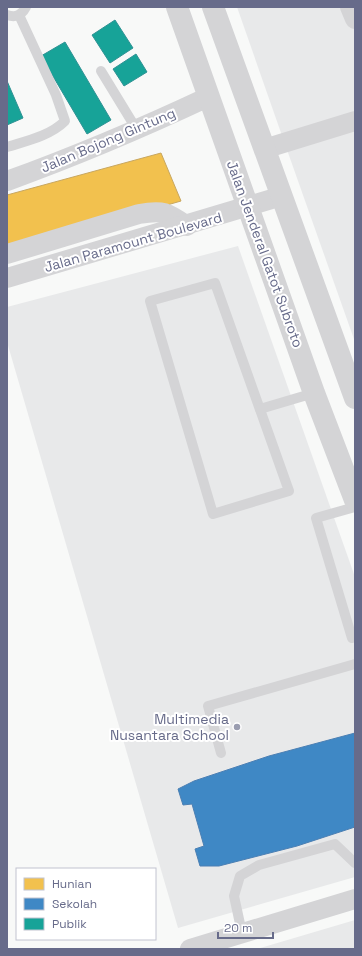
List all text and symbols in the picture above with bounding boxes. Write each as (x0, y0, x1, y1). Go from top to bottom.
street label: Jalan Bojong Gintung (38, 103, 178, 177)
street label: Jalan Jenderal Gatot Subroto (223, 158, 307, 350)
street label: Jalan Paramount Boulevard (42, 208, 224, 276)
place label: Multimedia Nusantara School (110, 710, 229, 744)
marker: Multimedia Nusantara School (232, 722, 242, 732)
legend (16, 868, 156, 940)
text: Hunian (52, 876, 92, 892)
text: Sekolah (52, 896, 97, 912)
scale bar (218, 914, 273, 940)
text: Publik (52, 916, 87, 932)
text: 20 m (224, 920, 252, 936)

